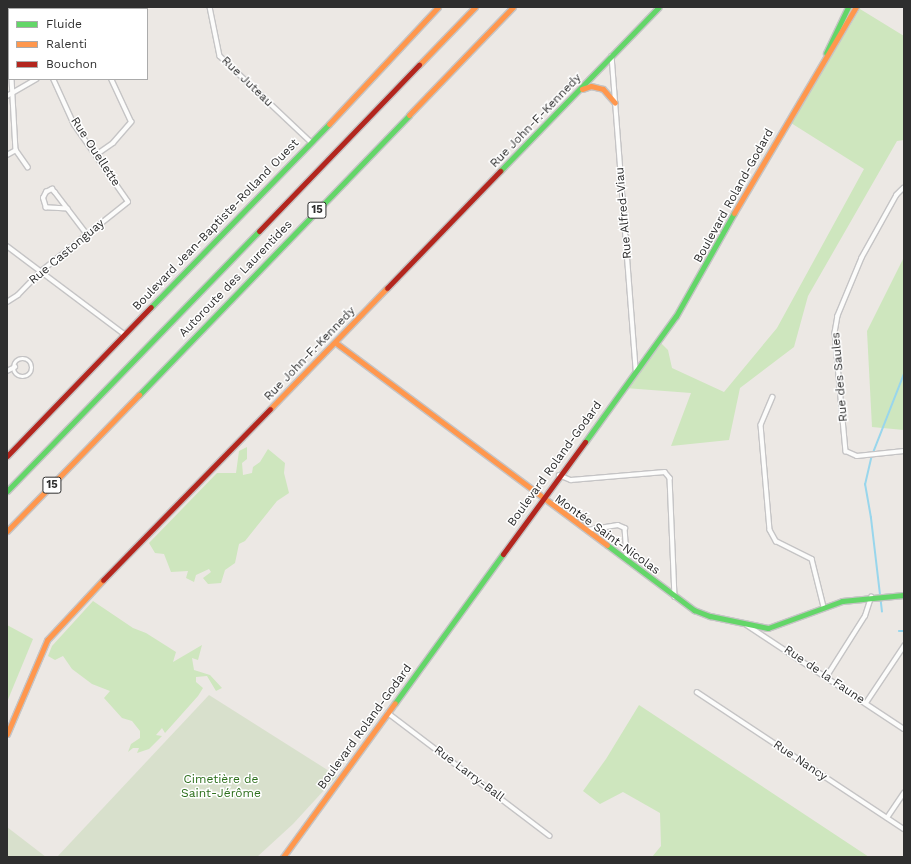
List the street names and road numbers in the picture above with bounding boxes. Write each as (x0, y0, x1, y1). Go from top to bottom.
street label: Rue Juteau (218, 54, 276, 110)
street label: Rue John-F.-Kennedy (487, 71, 585, 171)
street label: Rue Ouellette (67, 115, 123, 189)
street label: Boulevard Roland-Godard (691, 126, 777, 266)
street label: Boulevard Jean-Baptiste-Rolland Ouest (130, 136, 302, 314)
street label: Rue Alfred-Viau (613, 166, 635, 260)
road number: 15 (307, 201, 327, 219)
street label: Rue Castonguay (26, 216, 108, 288)
street label: Autoroute des Laurentides (176, 218, 296, 340)
street label: Rue John-F.-Kennedy (261, 304, 359, 404)
street label: Rue des Saules (829, 332, 851, 422)
street label: Boulevard Roland-Godard (505, 399, 605, 529)
road number: 15 (42, 476, 62, 494)
street label: Montée Saint-Nicolas (552, 492, 662, 578)
street label: Rue de la Faune (781, 643, 867, 707)
street label: Boulevard Roland-Godard (315, 662, 415, 792)
street label: Rue Nancy (770, 738, 830, 784)
street label: Rue Larry-Ball (431, 743, 507, 805)

